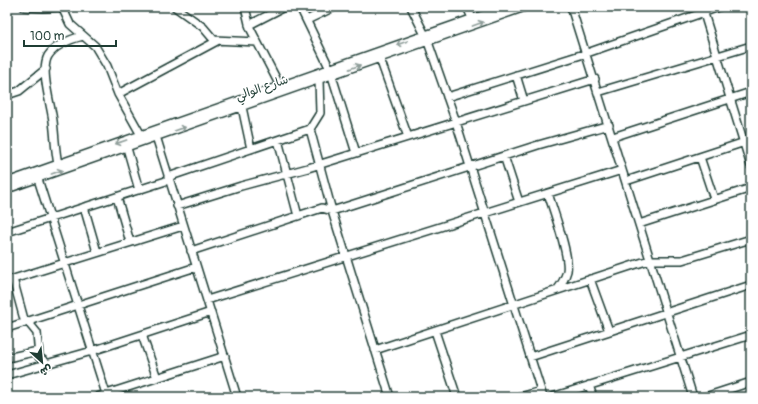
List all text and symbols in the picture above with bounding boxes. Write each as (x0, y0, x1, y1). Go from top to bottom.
one-way arrow (471, 19, 483, 27)
scale bar (24, 22, 116, 48)
text: 100 m (30, 29, 65, 44)
one-way arrow (396, 40, 409, 47)
one-way arrow (349, 63, 361, 71)
street label: شارع الوالي (234, 72, 291, 107)
one-way arrow (173, 125, 186, 132)
one-way arrow (115, 139, 128, 146)
one-way arrow (51, 168, 64, 175)
north arrow (22, 342, 62, 382)
text: ش (38, 362, 55, 379)

